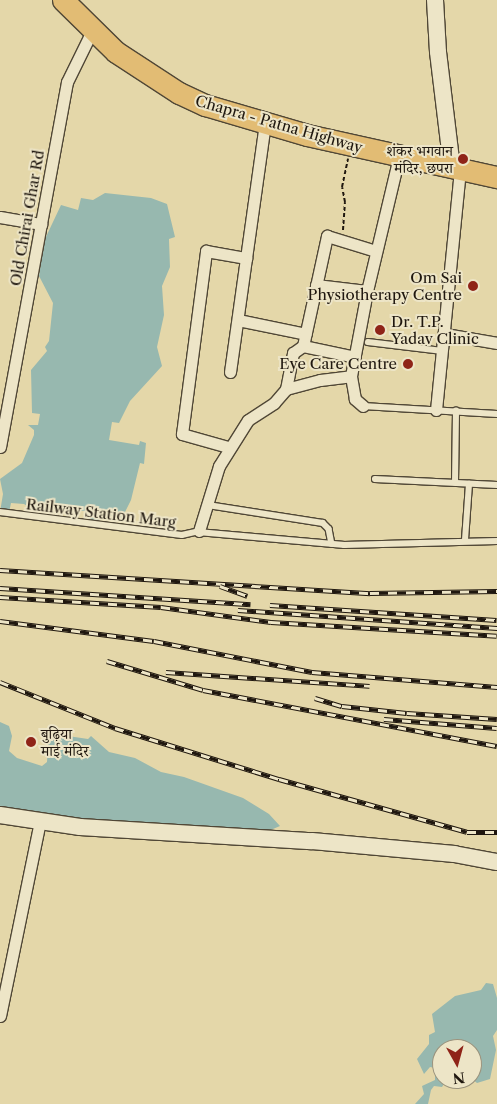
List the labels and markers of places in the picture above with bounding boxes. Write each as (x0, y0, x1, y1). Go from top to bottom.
place label: शंकर भगवान मंदिर, छपरा (387, 141, 453, 176)
marker: शंकर भगवान मंदिर, छपरा (457, 153, 469, 165)
place label: Om Sai Physiotherapy Centre (307, 268, 462, 303)
marker: Om Sai Physiotherapy Centre (466, 279, 480, 293)
place label: Dr. T.P. Yadav Clinic (391, 312, 479, 347)
marker: Dr. T.P. Yadav Clinic (373, 323, 387, 337)
place label: Eye Care Centre (279, 355, 397, 373)
marker: Eye Care Centre (401, 357, 415, 371)
place label: बुढ़िया माई मंदिर (41, 724, 89, 759)
marker: बुढ़िया माई मंदिर (25, 736, 37, 748)

